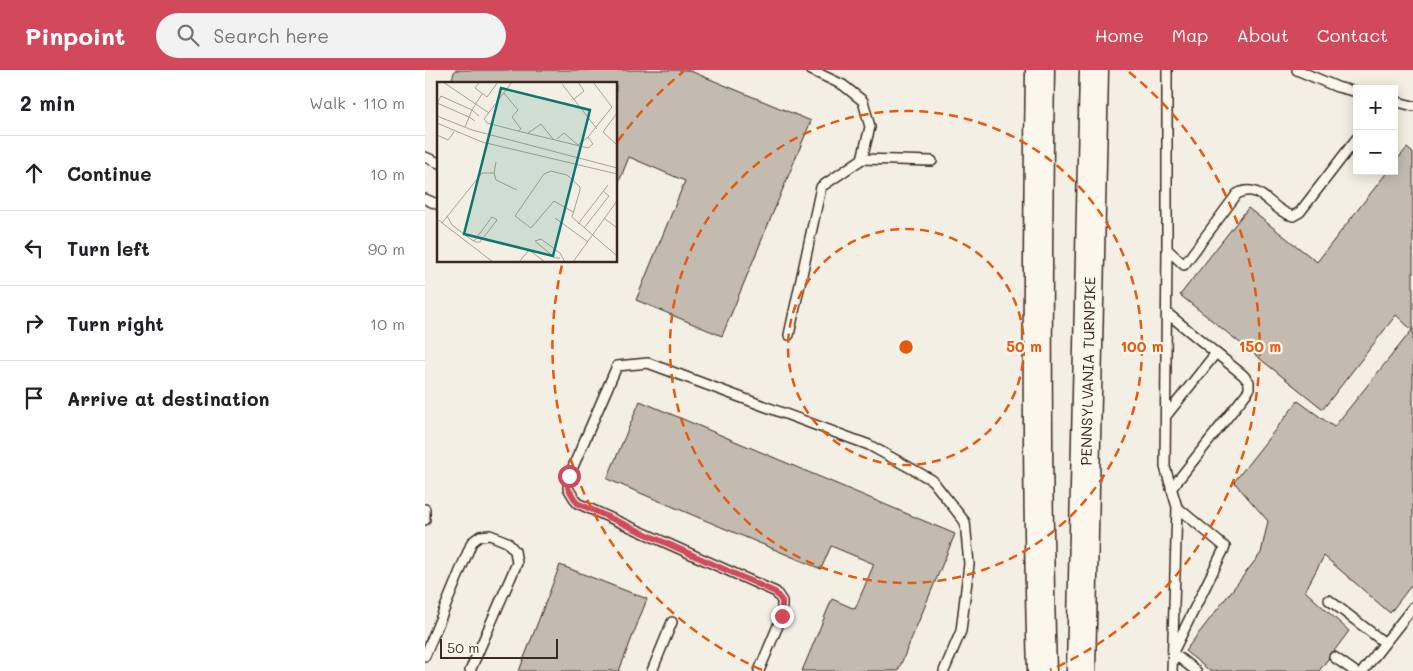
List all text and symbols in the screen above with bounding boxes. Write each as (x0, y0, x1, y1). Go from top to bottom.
search box (156, 13, 506, 58)
text: Pinpoint (25, 20, 126, 51)
icon: search (174, 21, 202, 49)
text: Search here (214, 23, 329, 48)
text: Home (1095, 23, 1144, 47)
text: Map (1172, 23, 1208, 47)
text: About (1236, 23, 1289, 47)
text: Contact (1317, 23, 1388, 47)
inset map (437, 82, 617, 262)
map controls (1353, 85, 1398, 175)
button: + (1353, 85, 1398, 130)
text: 2 min (20, 89, 75, 116)
text: Walk · 110 m (309, 92, 405, 113)
button: − (1353, 130, 1398, 175)
icon: ahead (20, 159, 48, 187)
text: Continue (67, 161, 152, 186)
text: 10 m (370, 163, 405, 184)
icon: left (20, 234, 48, 262)
text: Turn left (67, 236, 150, 261)
text: 90 m (368, 238, 405, 259)
street label: PENNSYLVANIA TURNPIKE (1075, 276, 1100, 466)
icon: right (20, 309, 48, 337)
text: Turn right (67, 311, 164, 336)
text: 10 m (370, 313, 405, 334)
text: 50 m (1006, 336, 1042, 356)
text: 100 m (1120, 336, 1164, 356)
text: 150 m (1239, 336, 1281, 356)
centre of rings (897, 338, 915, 356)
icon: arrive (20, 384, 48, 412)
text: Arrive at destination (67, 386, 270, 411)
route start (558, 465, 581, 488)
route end (771, 605, 794, 628)
scale bar (440, 636, 557, 659)
text: 50 m (447, 638, 479, 657)

